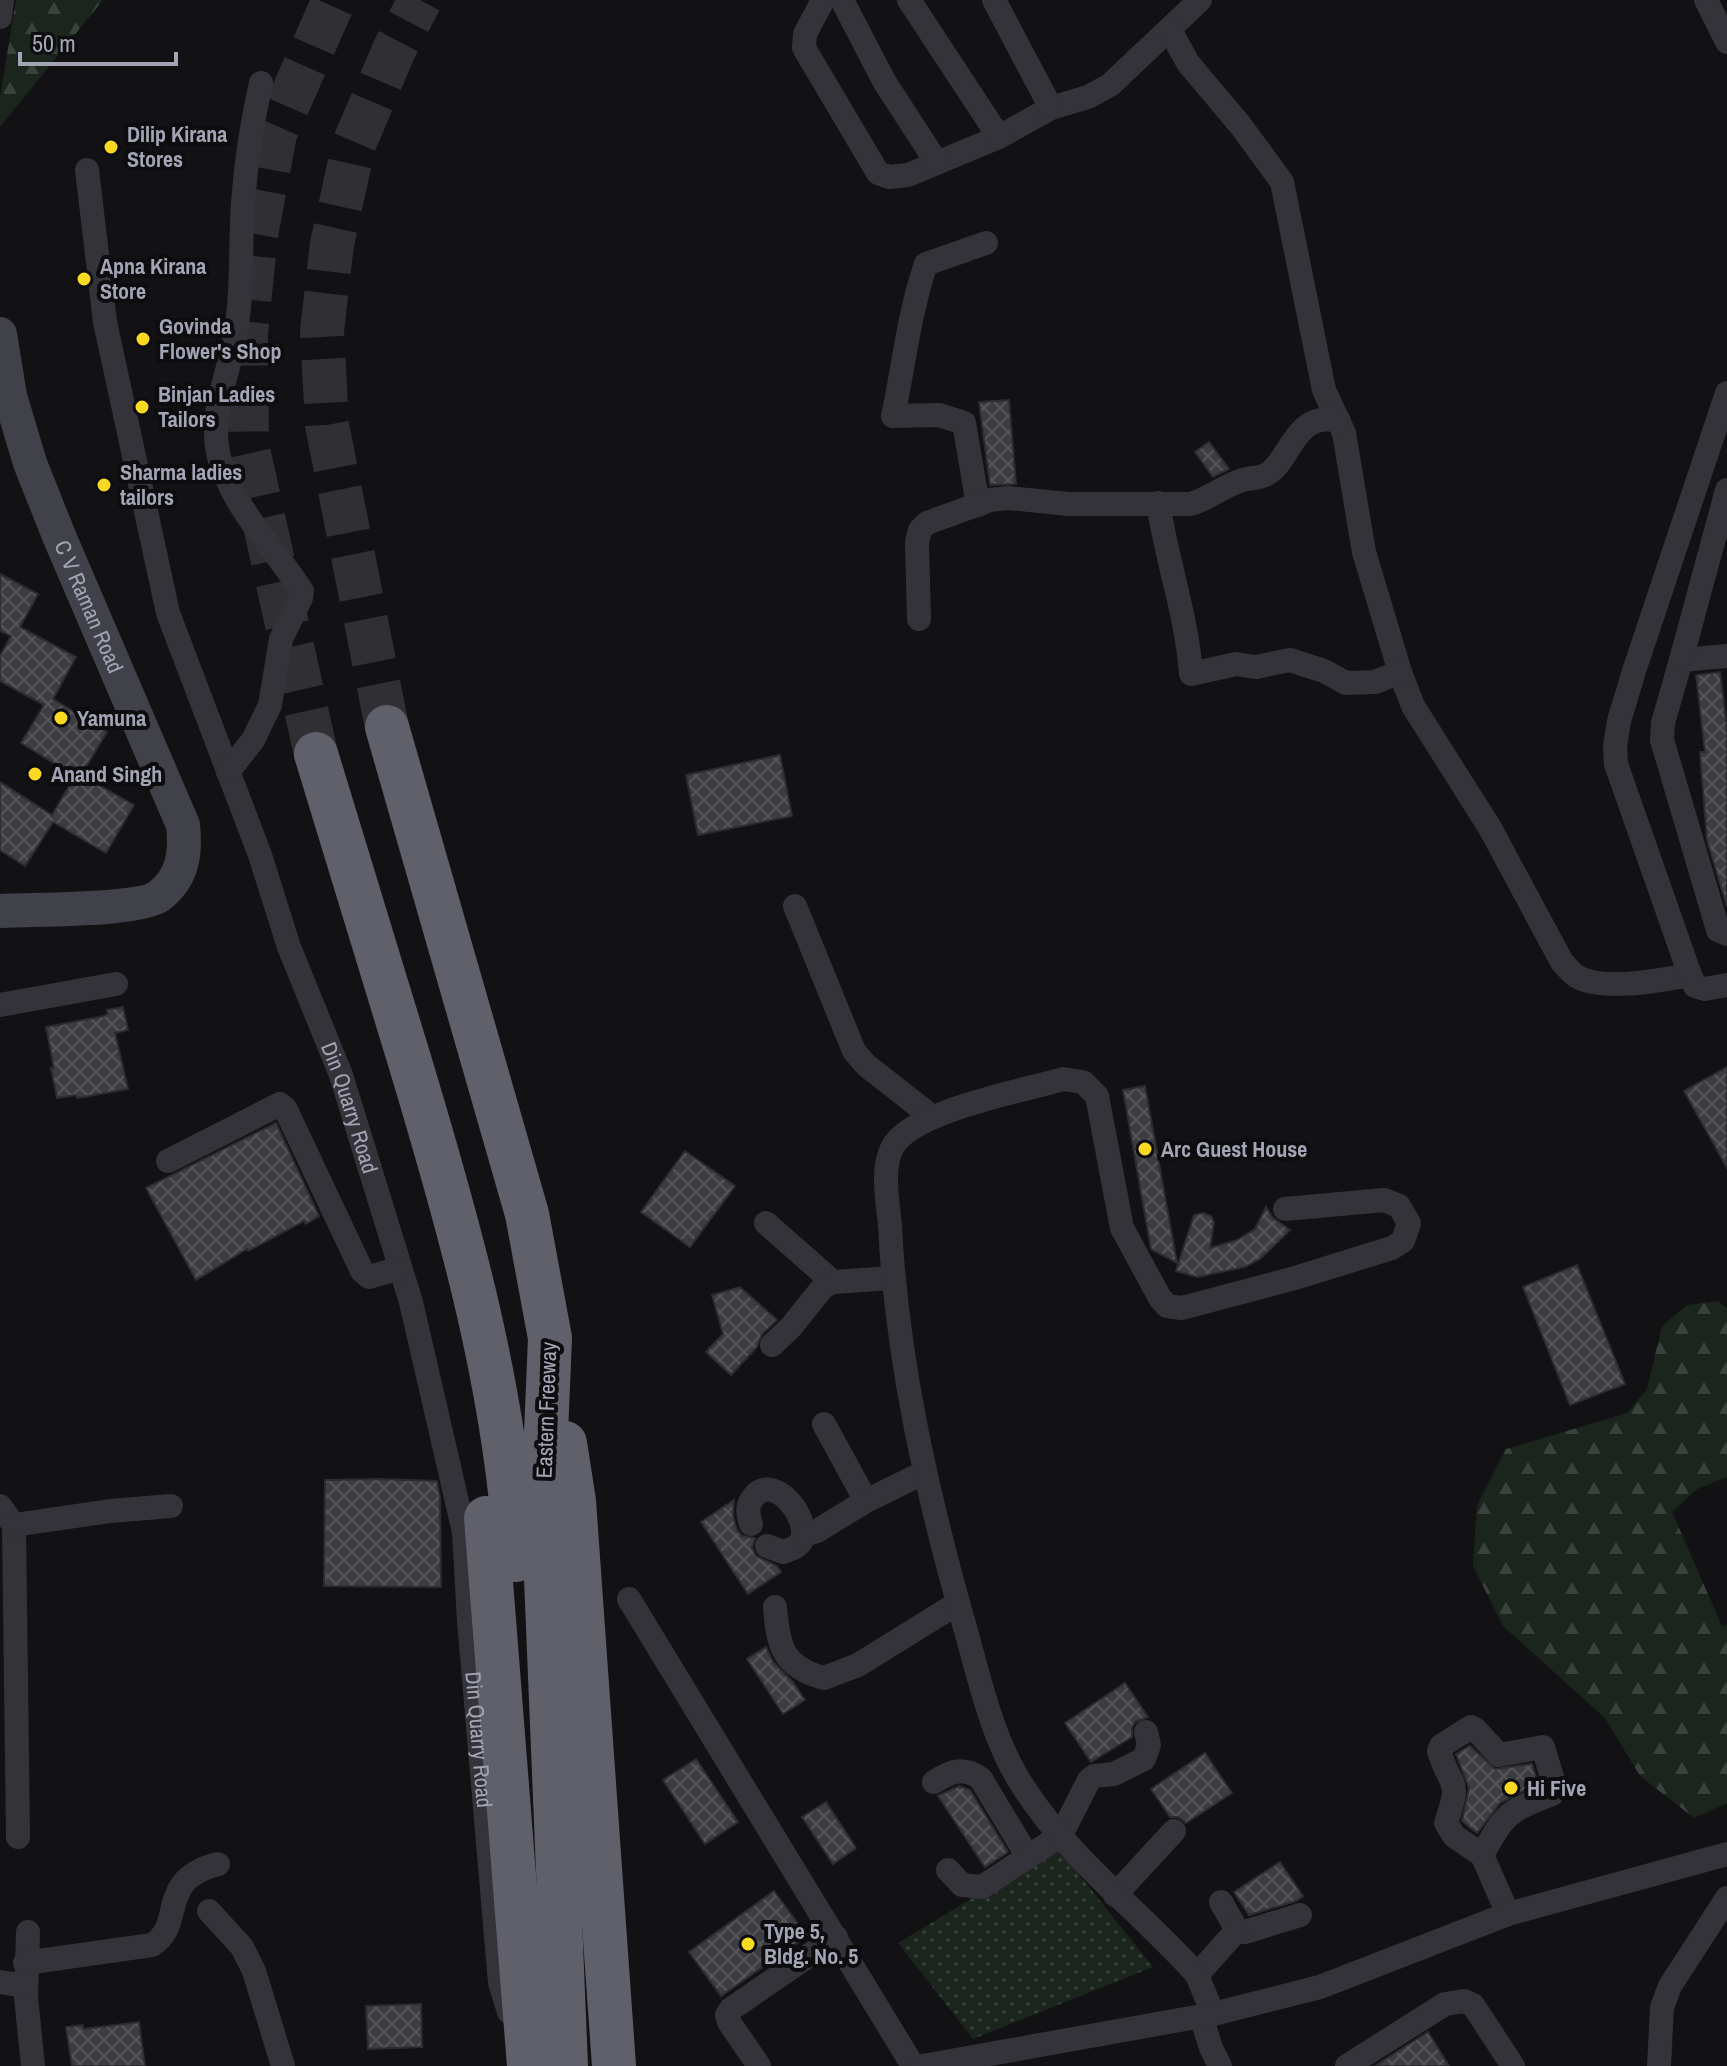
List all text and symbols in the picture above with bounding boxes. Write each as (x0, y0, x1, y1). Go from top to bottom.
scale bar (20, 16, 176, 66)
text: 50 m (32, 27, 76, 59)
place label: Dilip Kirana Stores (127, 119, 227, 174)
marker: Dilip Kirana Stores (102, 138, 120, 156)
place label: Apna Kirana Store (100, 251, 206, 306)
marker: Apna Kirana Store (75, 270, 93, 288)
place label: Govinda Flower's Shop (159, 311, 282, 366)
marker: Govinda Flower's Shop (134, 330, 152, 348)
place label: Binjan Ladies Tailors (158, 379, 275, 434)
marker: Binjan Ladies Tailors (133, 398, 151, 416)
place label: Sharma ladies tailors (120, 457, 242, 512)
marker: Sharma ladies tailors (95, 476, 113, 494)
street label: C V Raman Road (48, 536, 131, 677)
place label: Yamuna (77, 703, 146, 733)
marker: Yamuna (52, 709, 70, 727)
place label: Anand Singh (51, 759, 162, 789)
marker: Anand Singh (26, 765, 44, 783)
street label: Din Quarry Road (314, 1037, 385, 1177)
place label: Arc Guest House (1161, 1134, 1307, 1164)
marker: Arc Guest House (1136, 1140, 1154, 1158)
street label: Eastern Freeway (529, 1341, 563, 1479)
street label: Din Quarry Road (458, 1670, 500, 1809)
place label: Hi Five (1527, 1773, 1586, 1803)
marker: Hi Five (1502, 1779, 1520, 1797)
place label: Type 5, Bldg. No. 5 (764, 1916, 858, 1971)
marker: Type 5, Bldg. No. 5 (739, 1935, 757, 1953)

